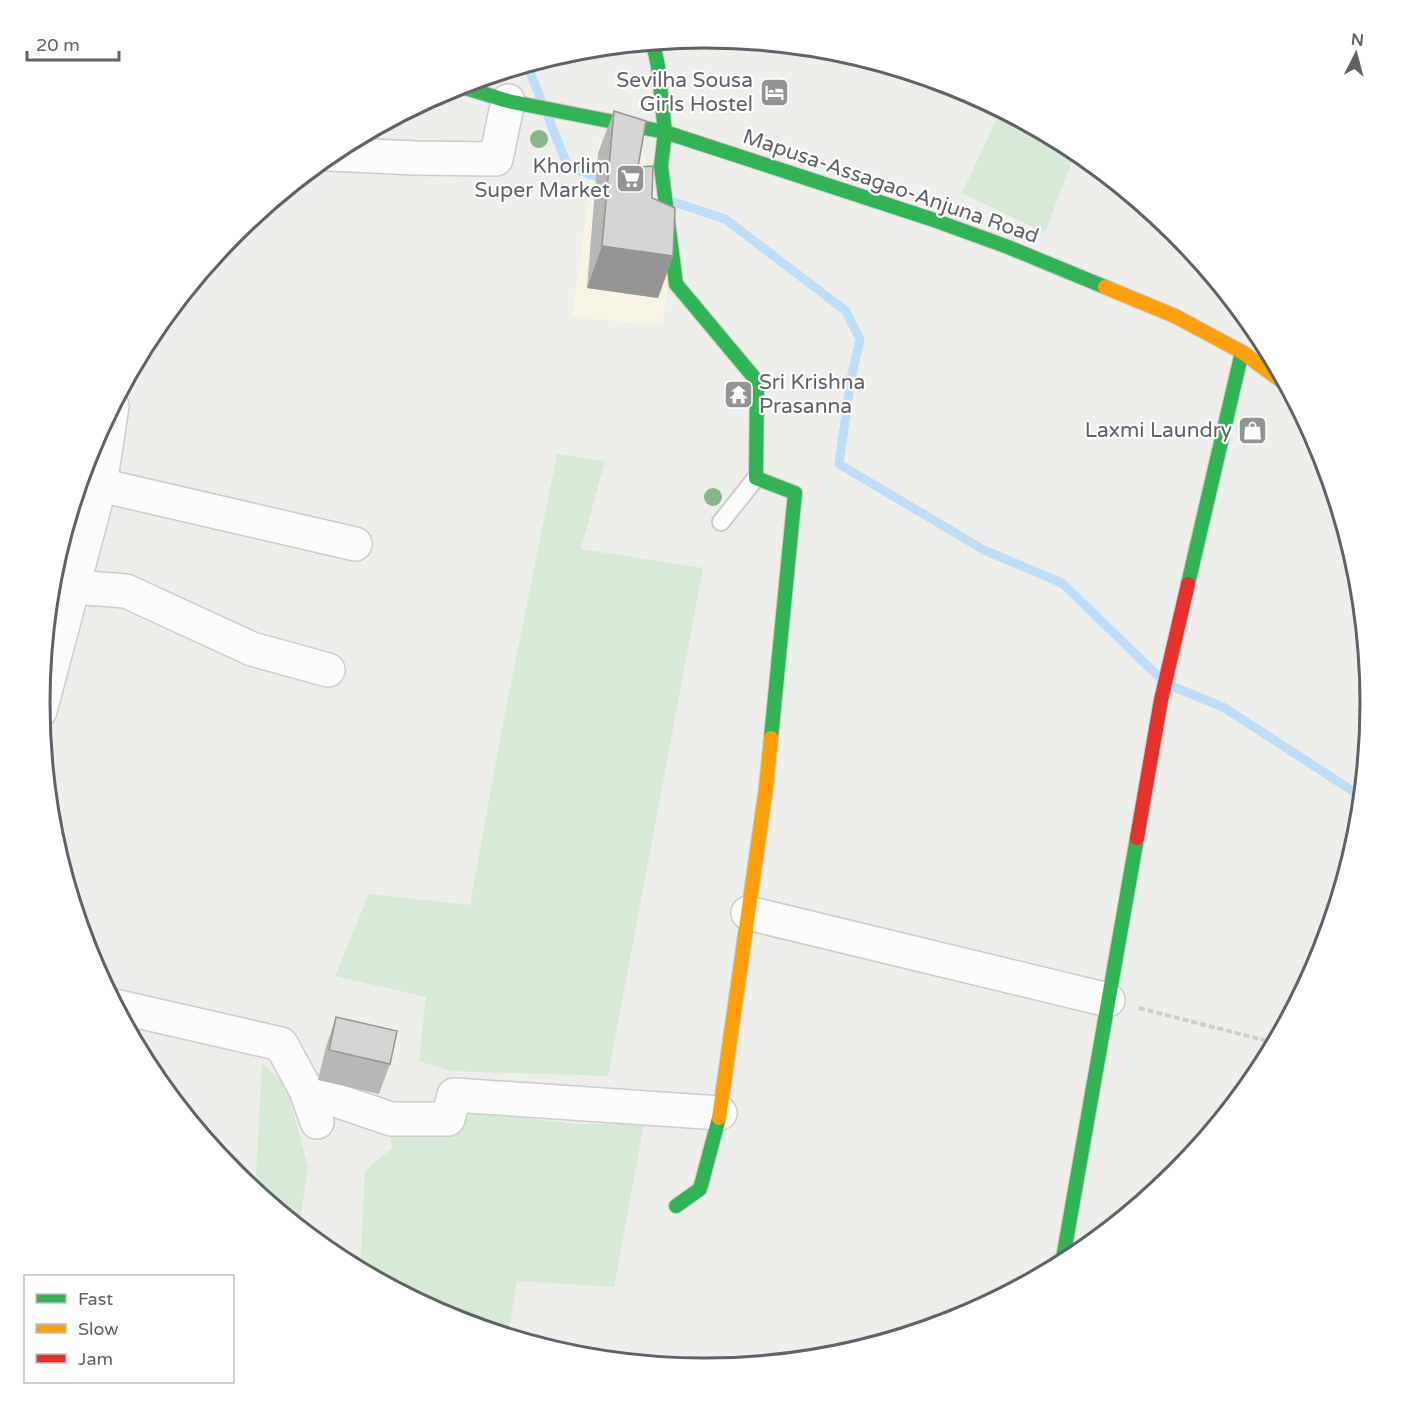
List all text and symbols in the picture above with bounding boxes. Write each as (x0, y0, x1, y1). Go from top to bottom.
scale bar (27, 24, 118, 62)
north arrow (1326, 24, 1386, 84)
text: N (1350, 29, 1365, 51)
text: 20 m (36, 34, 80, 56)
place label: Sevilha Sousa Girls Hostel (616, 68, 753, 117)
hotel icon: Sevilha Sousa Girls Hostel (758, 76, 790, 108)
street label: Mapusa-Assagao-Anjuna Road (740, 124, 1042, 249)
place label: Khorlim Super Market (475, 154, 610, 203)
supermarket icon: Khorlim Super Market (615, 162, 647, 194)
place label: Sri Krishna Prasanna (759, 370, 865, 419)
temple icon: Sri Krishna Prasanna (722, 378, 754, 410)
shop icon: Laxmi Laundry (1237, 414, 1269, 446)
place label: Laxmi Laundry (1085, 418, 1232, 443)
legend (24, 1275, 234, 1383)
text: Fast (78, 1288, 113, 1310)
text: Slow (78, 1318, 119, 1340)
text: Jam (78, 1348, 113, 1370)

